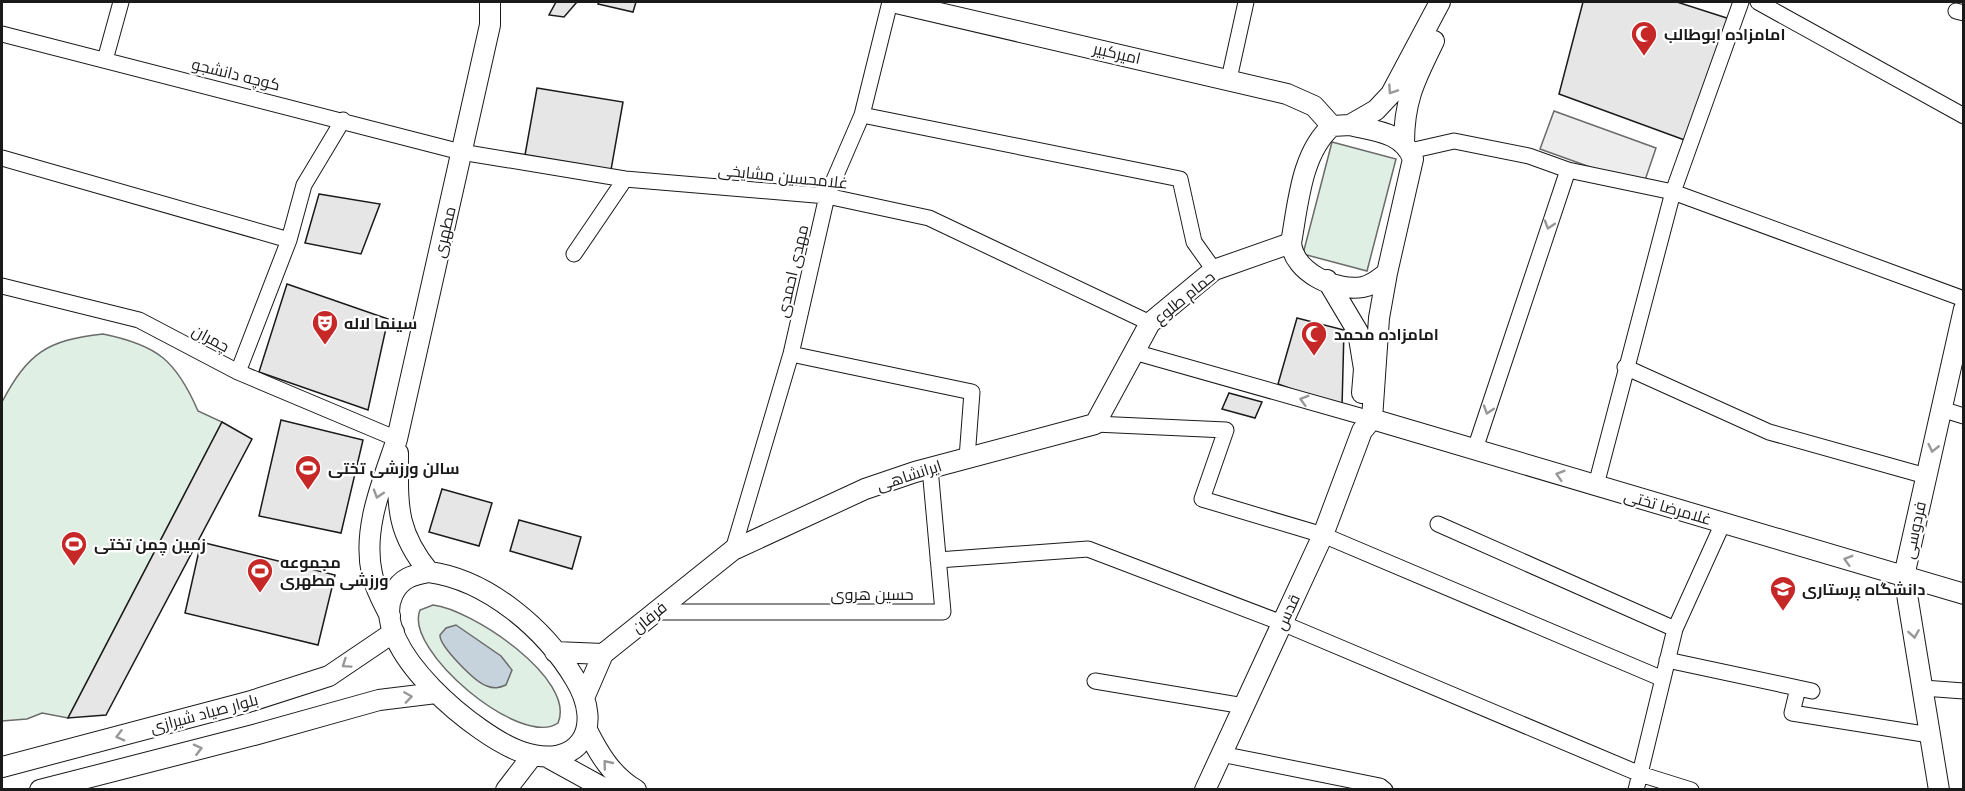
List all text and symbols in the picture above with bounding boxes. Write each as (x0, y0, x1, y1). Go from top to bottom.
mosque icon: امامزاده ابوطالب (1629, 19, 1659, 57)
place label: امامزاده ابوطالب (1664, 25, 1785, 44)
street label: امیرکبیر (1090, 39, 1143, 68)
street label: کوچه دانشجو (189, 54, 282, 97)
one-way arrow (1388, 83, 1399, 94)
street label: غلامحسین مشایخی (717, 160, 849, 194)
street label: مطهری (429, 205, 461, 260)
one-way arrow (1544, 219, 1557, 230)
street label: مهدی احمدی (773, 223, 813, 320)
street label: حمام طلوع (1150, 267, 1220, 329)
theatre icon: سینما لاله (310, 308, 340, 346)
place label: سینما لاله (344, 314, 417, 333)
mosque icon: امامزاده محمد (1299, 319, 1329, 357)
street label: چمران (188, 321, 233, 358)
place label: امامزاده محمد (1334, 325, 1439, 344)
one-way arrow (1299, 395, 1309, 407)
one-way arrow (1482, 404, 1495, 415)
one-way arrow (1927, 443, 1940, 453)
sports icon: سالن ورزشی تختی (293, 453, 323, 491)
street label: ایرانشاهی (874, 456, 944, 496)
place label: سالن ورزشی تختی (328, 459, 459, 478)
one-way arrow (1555, 470, 1566, 482)
street label: غلامرضا تختی (1622, 486, 1714, 530)
one-way arrow (373, 488, 386, 499)
street label: فردوسی (1899, 500, 1931, 561)
sports icon: زمین چمن تختی (59, 529, 89, 567)
place label: زمین چمن تختی (94, 535, 206, 556)
place label: مجموعه ورزشی مطهری (280, 553, 389, 590)
one-way arrow (1843, 555, 1854, 567)
sports icon: مجموعه ورزشی مطهری (245, 556, 275, 594)
school or university icon: دانشگاه پرستاری (1768, 574, 1798, 612)
place label: دانشگاه پرستاری (1802, 580, 1925, 601)
street label: حسین هروی (830, 585, 914, 605)
street label: قدس (1271, 591, 1305, 634)
street label: فرفان (628, 598, 671, 638)
one-way arrow (1907, 630, 1919, 639)
one-way arrow (341, 657, 352, 668)
street label: بلوار صیاد شیرازی (148, 690, 260, 738)
one-way arrow (403, 691, 412, 703)
one-way arrow (116, 728, 126, 741)
one-way arrow (193, 744, 203, 757)
one-way arrow (603, 760, 614, 771)

